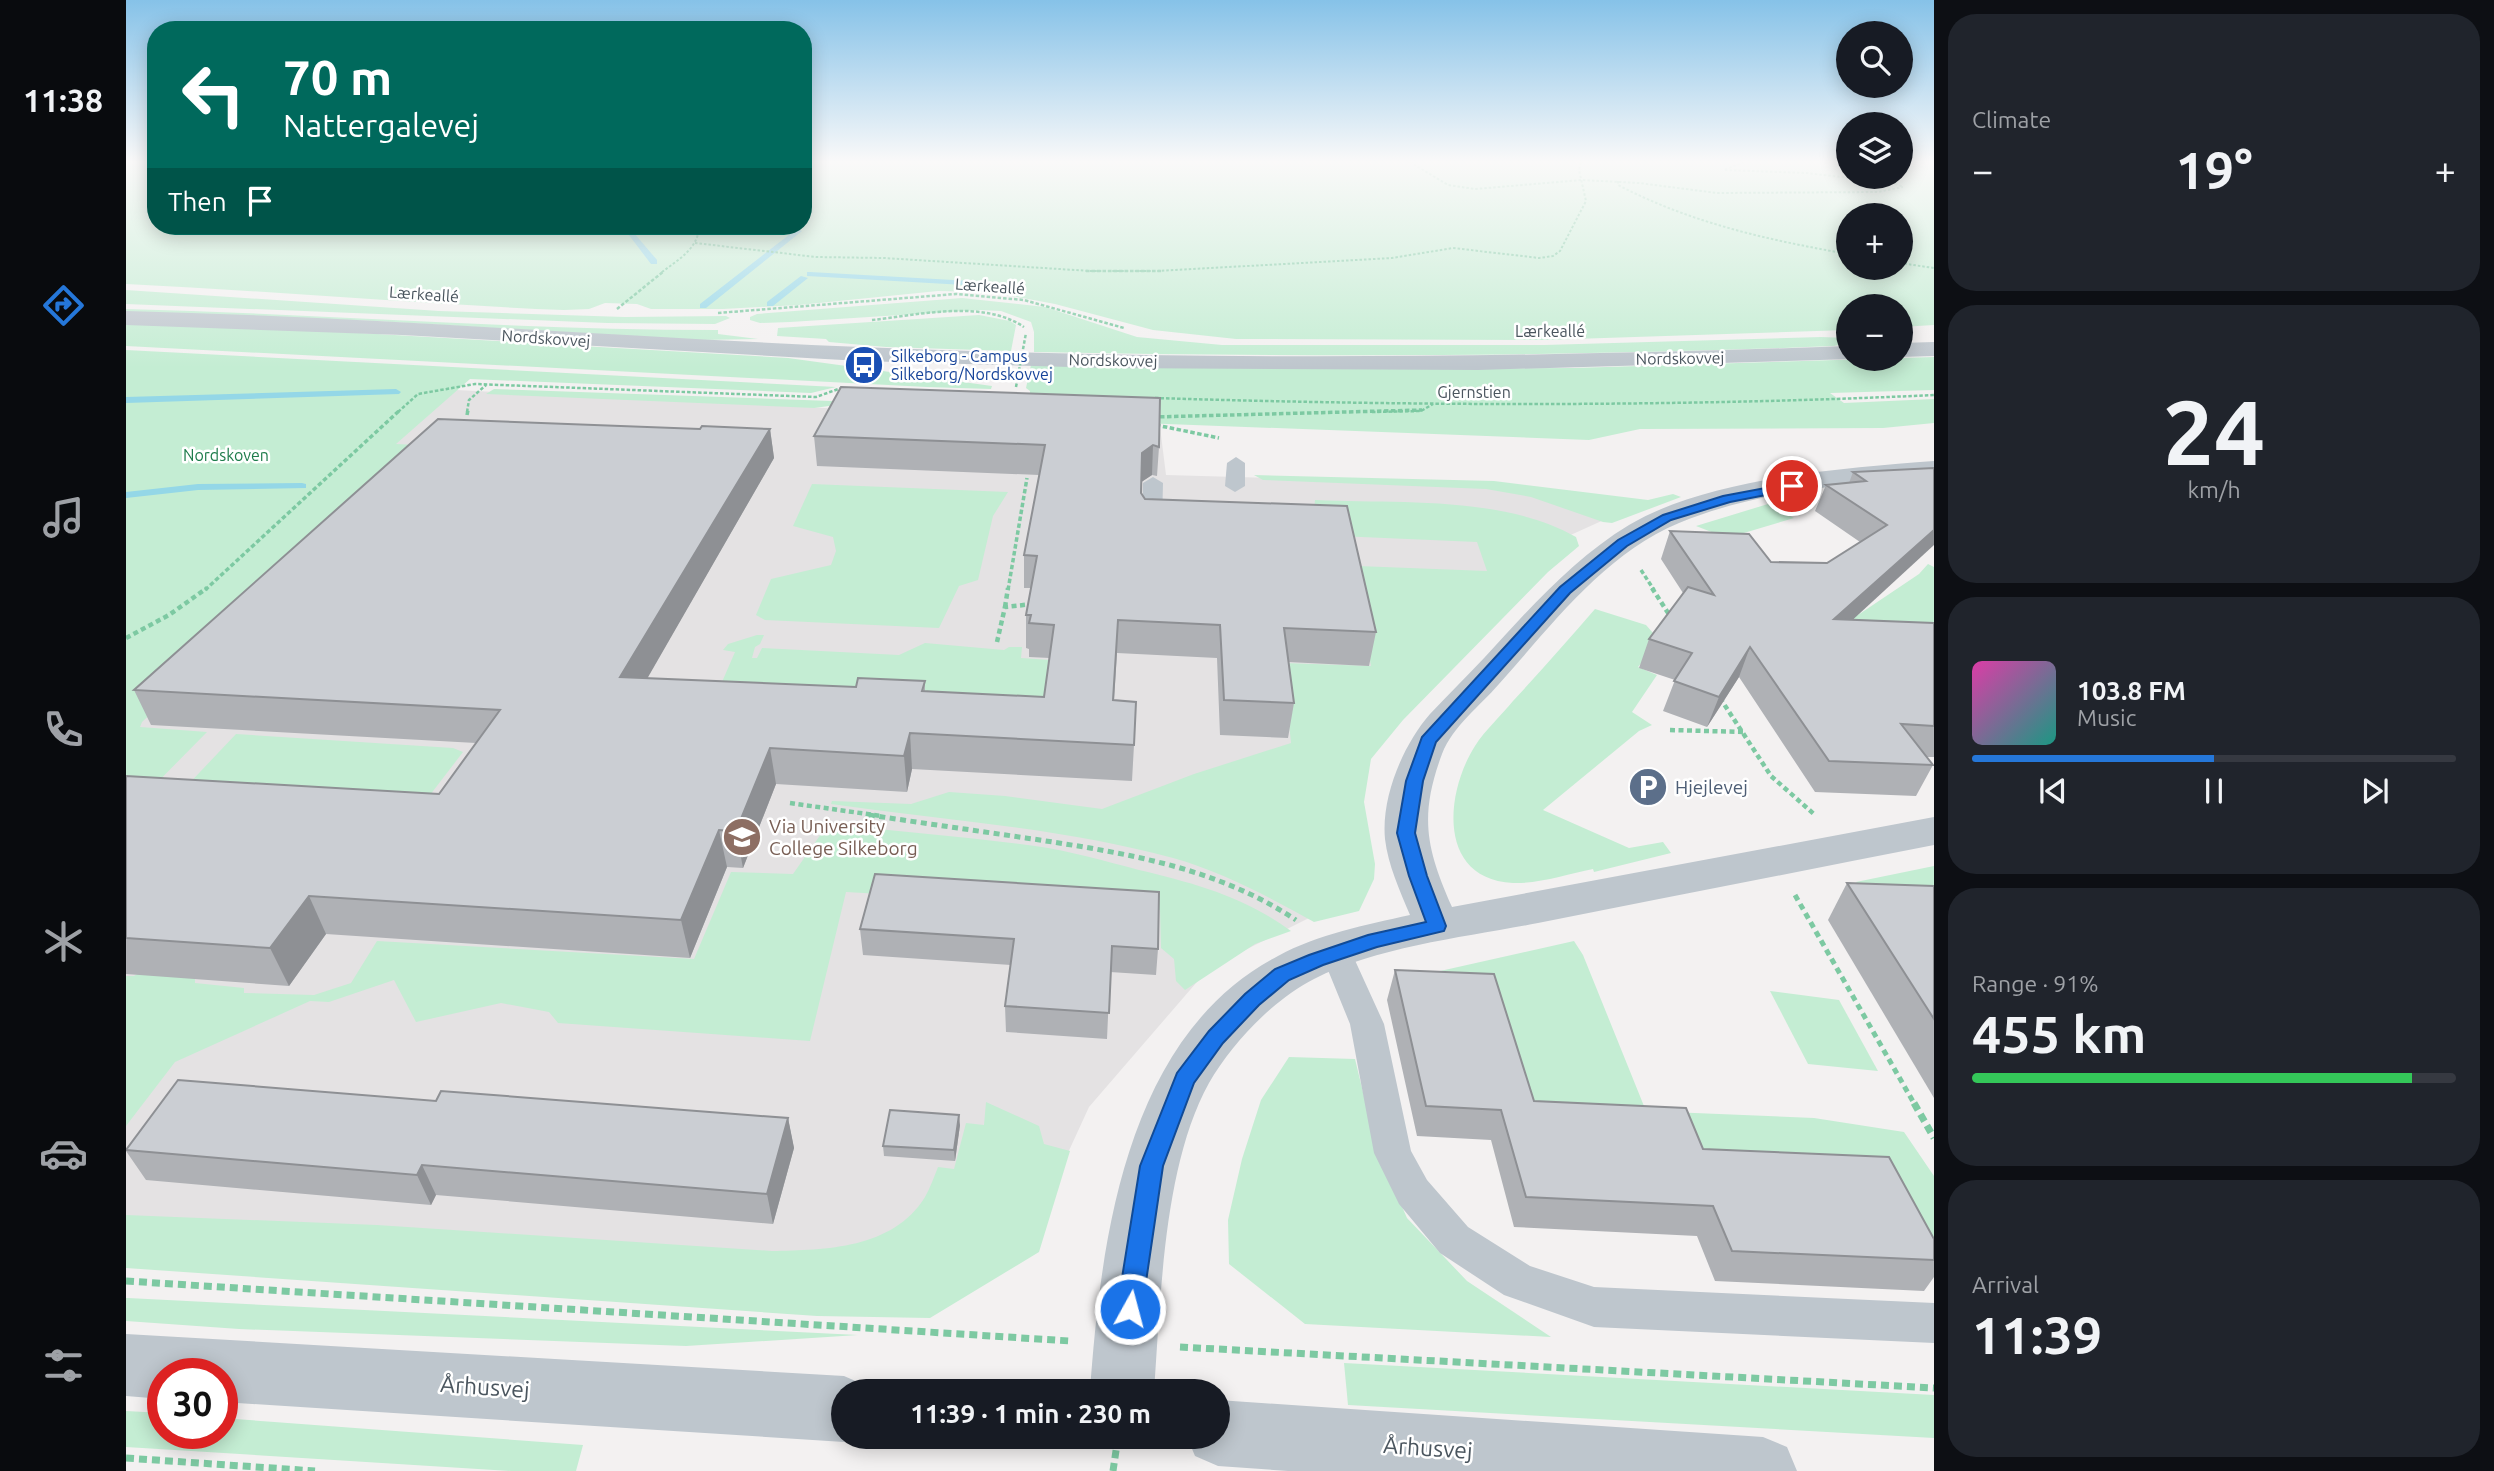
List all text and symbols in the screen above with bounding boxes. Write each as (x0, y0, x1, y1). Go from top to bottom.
map controls (1836, 21, 1913, 371)
button: search (1836, 21, 1913, 98)
icon: left (168, 49, 259, 140)
text: 70 m (283, 49, 392, 104)
text: 11:38 (23, 82, 103, 118)
text: Nattergalevej (283, 107, 479, 143)
text: Climate (1972, 107, 2051, 132)
button: layers (1836, 112, 1913, 189)
text: 19° (2175, 141, 2253, 199)
text: − (1972, 149, 1993, 191)
text: + (2435, 149, 2456, 191)
icon: arrive (241, 182, 279, 220)
text: Then (168, 187, 227, 216)
button: + (1836, 203, 1913, 280)
street label: Lærkeallé (954, 275, 1026, 297)
icon: directions (39, 281, 88, 330)
street label: Lærkeallé (388, 283, 460, 305)
button: − (1836, 294, 1913, 371)
street label: Lærkeallé (1515, 322, 1585, 340)
street label: Nordskovvej (501, 326, 591, 350)
bus stop icon: Silkeborg - Campus Silkeborg/Nordskovvej (843, 344, 885, 386)
place label: Silkeborg - Campus Silkeborg/Nordskovvej (891, 347, 1053, 383)
street label: Nordskovvej (1635, 348, 1725, 368)
street label: Nordskovvej (1068, 350, 1158, 370)
text: 24 (2163, 380, 2265, 482)
street label: Gjernstien (1437, 383, 1511, 401)
park label: Nordskoven (183, 446, 269, 464)
pin (1762, 456, 1822, 516)
icon: arrive (1773, 467, 1811, 505)
text: km/h (2187, 477, 2241, 502)
icon: music (39, 493, 88, 542)
text: 103.8 FM (2077, 676, 2186, 705)
icon: phone (39, 705, 88, 754)
text: Music (2077, 705, 2136, 730)
parking icon: Hjejlevej (1627, 766, 1669, 808)
icon: previous (2034, 772, 2072, 810)
icon: pause (2195, 772, 2233, 810)
icon: next (2356, 772, 2394, 810)
place label: Hjejlevej (1675, 776, 1748, 798)
place label: Via University College Silkeborg (769, 815, 918, 859)
school or university icon: Via University College Silkeborg (721, 816, 763, 858)
icon: climate (39, 917, 88, 966)
text: Range · 91% (1972, 971, 2099, 996)
text: 455 km (1972, 1005, 2146, 1063)
icon: car (39, 1129, 88, 1178)
position arrow (1093, 1272, 1167, 1346)
text: Arrival (1972, 1272, 2039, 1297)
text: 11:39 (1972, 1306, 2102, 1364)
icon: filters (39, 1341, 88, 1390)
speed limit sign: 30 (147, 1358, 238, 1449)
street label: Århusvej (440, 1371, 530, 1402)
text: 11:39 · 1 min · 230 m (910, 1399, 1151, 1428)
street label: Århusvej (1383, 1432, 1473, 1463)

